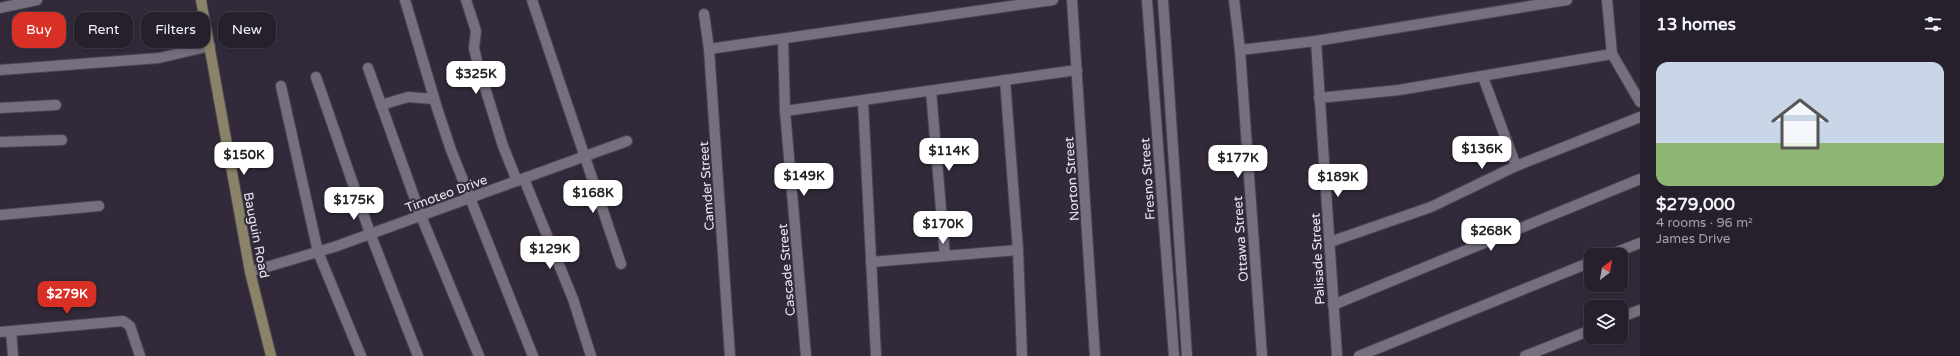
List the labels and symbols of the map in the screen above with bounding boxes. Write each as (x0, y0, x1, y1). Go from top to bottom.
pin: $325K (448, 61, 504, 95)
street label: Norton Street (1061, 136, 1083, 222)
pin: $136K (1454, 136, 1510, 170)
street label: Fresno Street (1137, 137, 1159, 221)
pin: $114K (921, 138, 977, 172)
street label: Camder Street (696, 141, 718, 231)
pin: $150K (216, 142, 272, 176)
pin: $177K (1210, 145, 1266, 179)
pin: $149K (776, 163, 832, 197)
pin: $189K (1310, 164, 1366, 198)
street label: Timoteo Drive (403, 172, 490, 216)
pin: $168K (565, 180, 621, 214)
pin: $175K (326, 187, 382, 221)
street label: Bauguin Road (240, 191, 272, 280)
street label: Ottawa Street (1230, 196, 1252, 282)
pin: $170K (915, 211, 971, 245)
street label: Palisade Street (1308, 213, 1328, 305)
pin: $268K (1463, 218, 1519, 252)
street label: Cascade Street (775, 223, 799, 317)
pin: $129K (522, 236, 578, 270)
north arrow (1584, 248, 1628, 292)
pin: $279K (39, 281, 95, 315)

